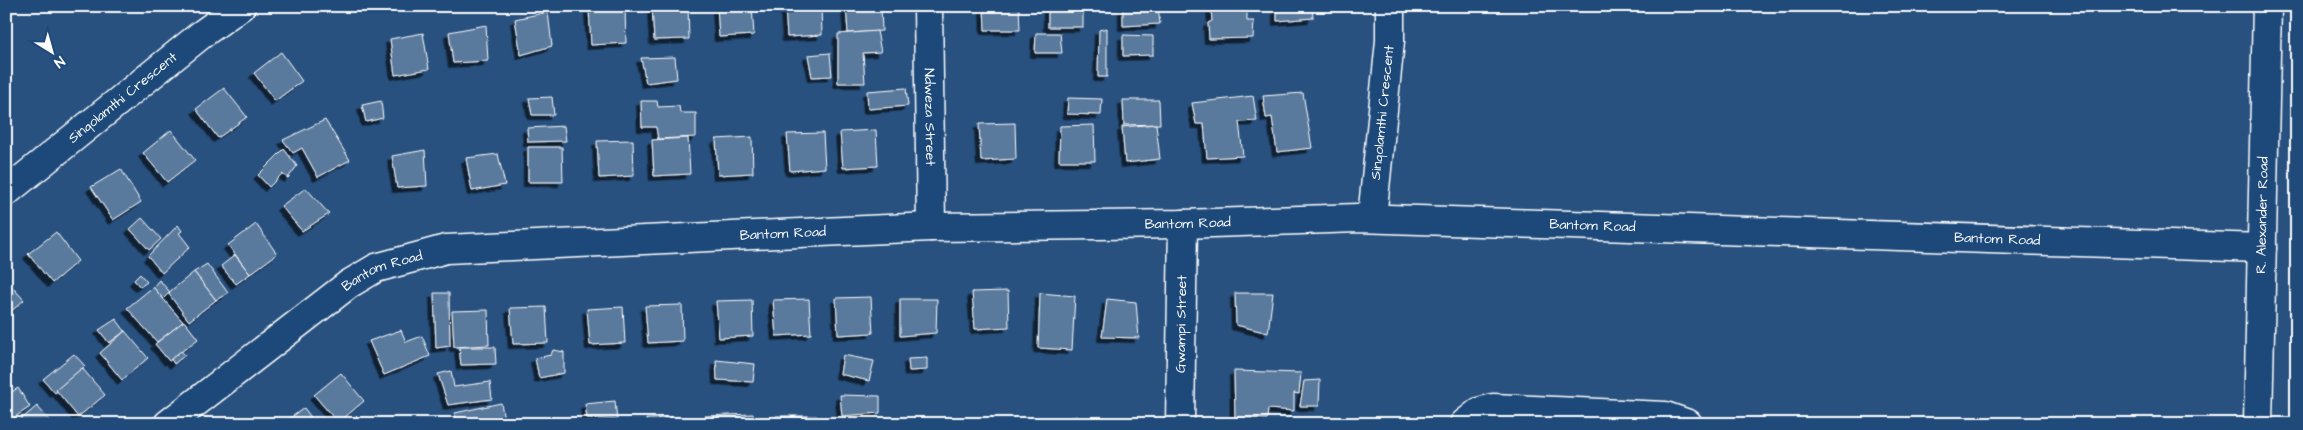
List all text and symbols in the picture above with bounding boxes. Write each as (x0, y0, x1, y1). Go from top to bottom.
north arrow (28, 28, 78, 78)
street label: Sinqolamthi Crescent (1366, 44, 1400, 181)
street label: Sinqolamthi Crescent (64, 47, 182, 148)
text: N (50, 51, 69, 72)
street label: Ndweza Street (919, 68, 940, 166)
street label: R. Alexander Road (2251, 156, 2274, 274)
street label: Bantom Road (1144, 212, 1231, 234)
street label: Bantom Road (1549, 214, 1636, 237)
street label: Bantom Road (739, 222, 826, 246)
street label: Bantom Road (1954, 228, 2041, 251)
street label: Bantom Road (337, 246, 425, 296)
street label: Gwampi Street (1171, 275, 1192, 373)

